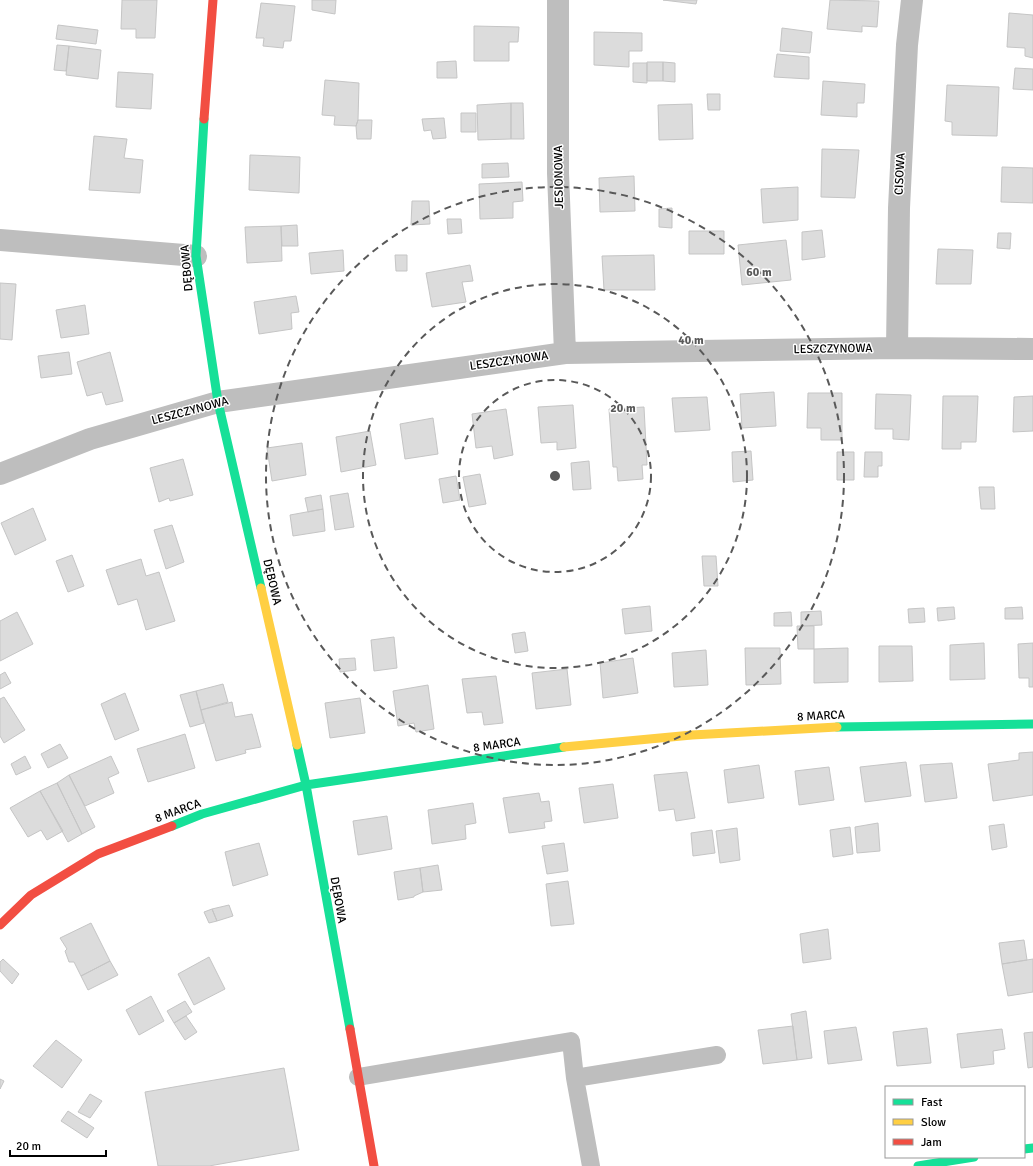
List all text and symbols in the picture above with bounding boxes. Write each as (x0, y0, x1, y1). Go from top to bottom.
street label: JESIONOWA (551, 144, 567, 209)
street label: CISOWA (891, 152, 909, 196)
street label: DĘBOWA (177, 243, 197, 292)
text: 60 m (746, 265, 772, 280)
text: 40 m (678, 333, 704, 348)
street label: LESZCZYNOWA (793, 341, 873, 357)
street label: LESZCZYNOWA (469, 348, 550, 374)
street label: LESZCZYNOWA (150, 393, 231, 428)
text: 20 m (610, 401, 636, 416)
centre of rings (548, 469, 562, 483)
street label: DĘBOWA (259, 557, 285, 607)
street label: 8 MARCA (797, 707, 846, 725)
street label: 8 MARCA (472, 734, 522, 756)
street label: 8 MARCA (153, 796, 204, 826)
street label: DĘBOWA (327, 876, 350, 925)
legend (885, 1086, 1025, 1158)
text: Fast (921, 1095, 942, 1110)
text: Slow (921, 1115, 946, 1130)
scale bar (10, 1132, 106, 1158)
text: Jam (921, 1135, 942, 1150)
text: 20 m (16, 1139, 41, 1154)

